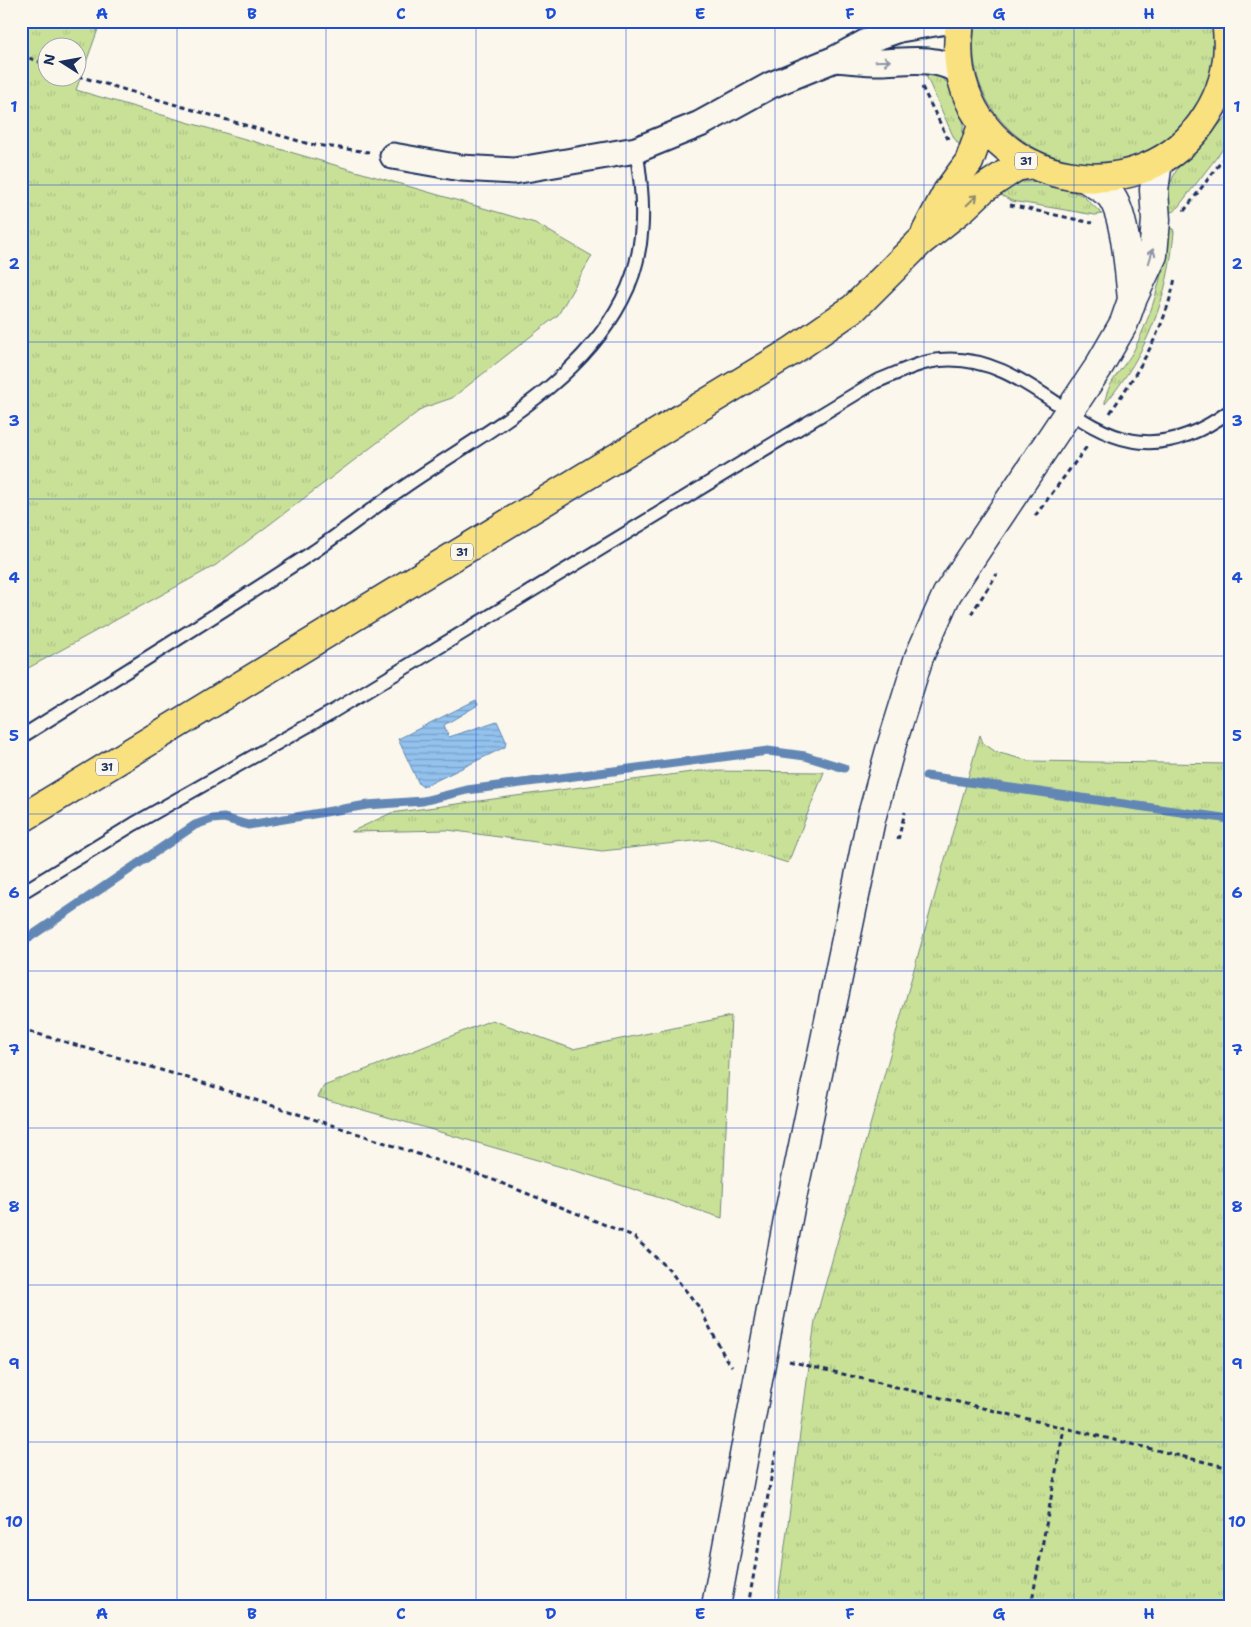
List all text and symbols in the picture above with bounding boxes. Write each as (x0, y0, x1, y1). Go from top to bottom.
text: A (96, 3, 108, 24)
text: B (247, 3, 257, 24)
text: C (396, 3, 406, 24)
text: D (545, 3, 557, 24)
text: E (695, 3, 705, 24)
text: F (845, 3, 855, 24)
text: G (993, 3, 1006, 24)
text: H (1143, 3, 1155, 24)
north arrow (38, 38, 88, 88)
text: N (39, 52, 59, 67)
one-way arrow (875, 56, 891, 66)
text: 1 (10, 96, 18, 117)
text: 1 (1233, 96, 1241, 117)
road number: 31 (1015, 153, 1037, 170)
one-way arrow (965, 194, 978, 206)
one-way arrow (1147, 248, 1156, 264)
text: 2 (8, 253, 20, 274)
text: 2 (1231, 253, 1243, 274)
text: 3 (8, 410, 20, 431)
text: 3 (1231, 410, 1243, 431)
road number: 31 (451, 544, 473, 560)
text: 4 (8, 567, 20, 588)
text: 4 (1231, 567, 1243, 588)
text: 5 (9, 725, 19, 746)
text: 5 (1232, 725, 1242, 746)
road number: 31 (96, 759, 118, 776)
text: 6 (8, 882, 20, 903)
text: 6 (1231, 882, 1243, 903)
text: 7 (8, 1039, 20, 1060)
text: 7 (1231, 1039, 1243, 1060)
text: 8 (8, 1196, 20, 1217)
text: 8 (1231, 1196, 1243, 1217)
text: 9 (8, 1353, 20, 1374)
text: 9 (1231, 1353, 1243, 1374)
text: 10 (5, 1511, 23, 1532)
text: 10 (1228, 1511, 1246, 1532)
text: A (96, 1603, 108, 1624)
text: B (247, 1603, 257, 1624)
text: C (396, 1603, 406, 1624)
text: D (545, 1603, 557, 1624)
text: E (695, 1603, 705, 1624)
text: F (845, 1603, 855, 1624)
text: G (993, 1603, 1006, 1624)
text: H (1143, 1603, 1155, 1624)

